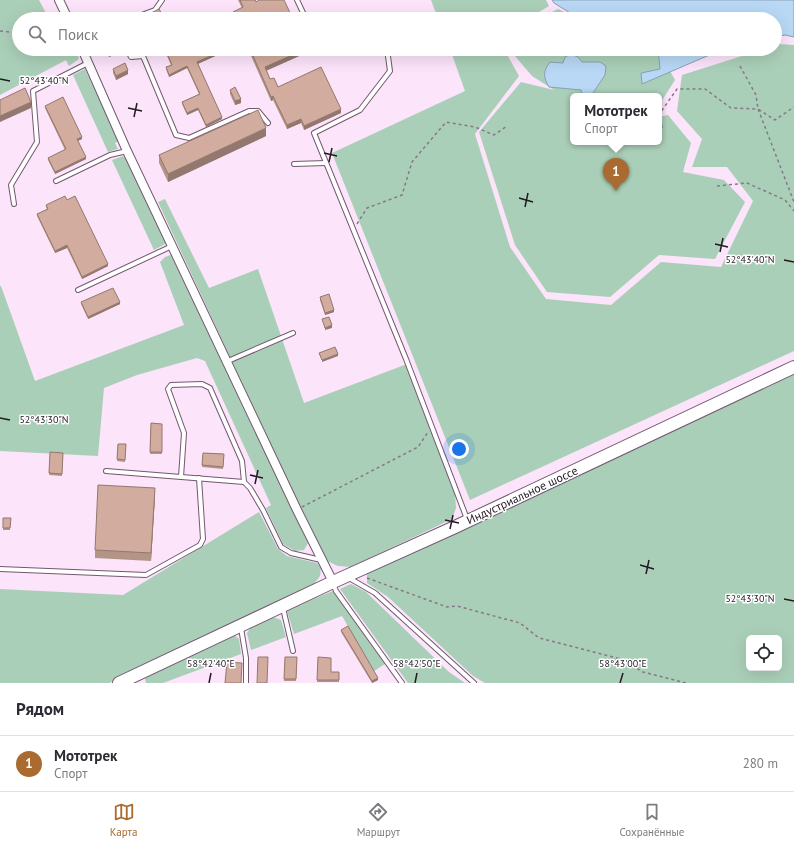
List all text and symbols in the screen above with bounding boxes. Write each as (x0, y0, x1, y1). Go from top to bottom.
search box (12, 12, 782, 56)
icon: search (26, 23, 48, 45)
text: Поиск (58, 25, 98, 44)
text: 52°43'40"N (19, 74, 69, 87)
popup (570, 93, 662, 145)
text: Мототрек (584, 101, 648, 120)
text: Спорт (584, 120, 618, 137)
pin: 1 (603, 158, 629, 191)
text: 52°43'40"N (725, 253, 775, 266)
text: 52°43'30"N (19, 413, 69, 426)
your location (449, 439, 469, 459)
street label: Индустриальное шоссе (464, 463, 580, 527)
text: 52°43'30"N (725, 592, 775, 605)
map controls (746, 635, 782, 671)
button: locate (746, 635, 782, 671)
text: 58°42'40"E (187, 657, 235, 670)
text: 58°42'50"E (393, 657, 441, 670)
text: 58°43'00"E (599, 657, 647, 670)
text: Рядом (16, 698, 64, 720)
text: Мототрек (54, 746, 117, 765)
text: 1 (25, 755, 33, 772)
text: 280 m (743, 755, 778, 772)
text: Спорт (54, 765, 87, 782)
tab: Карта (110, 801, 137, 839)
tab: Маршрут (357, 801, 400, 839)
tab: Сохранённые (619, 801, 684, 839)

